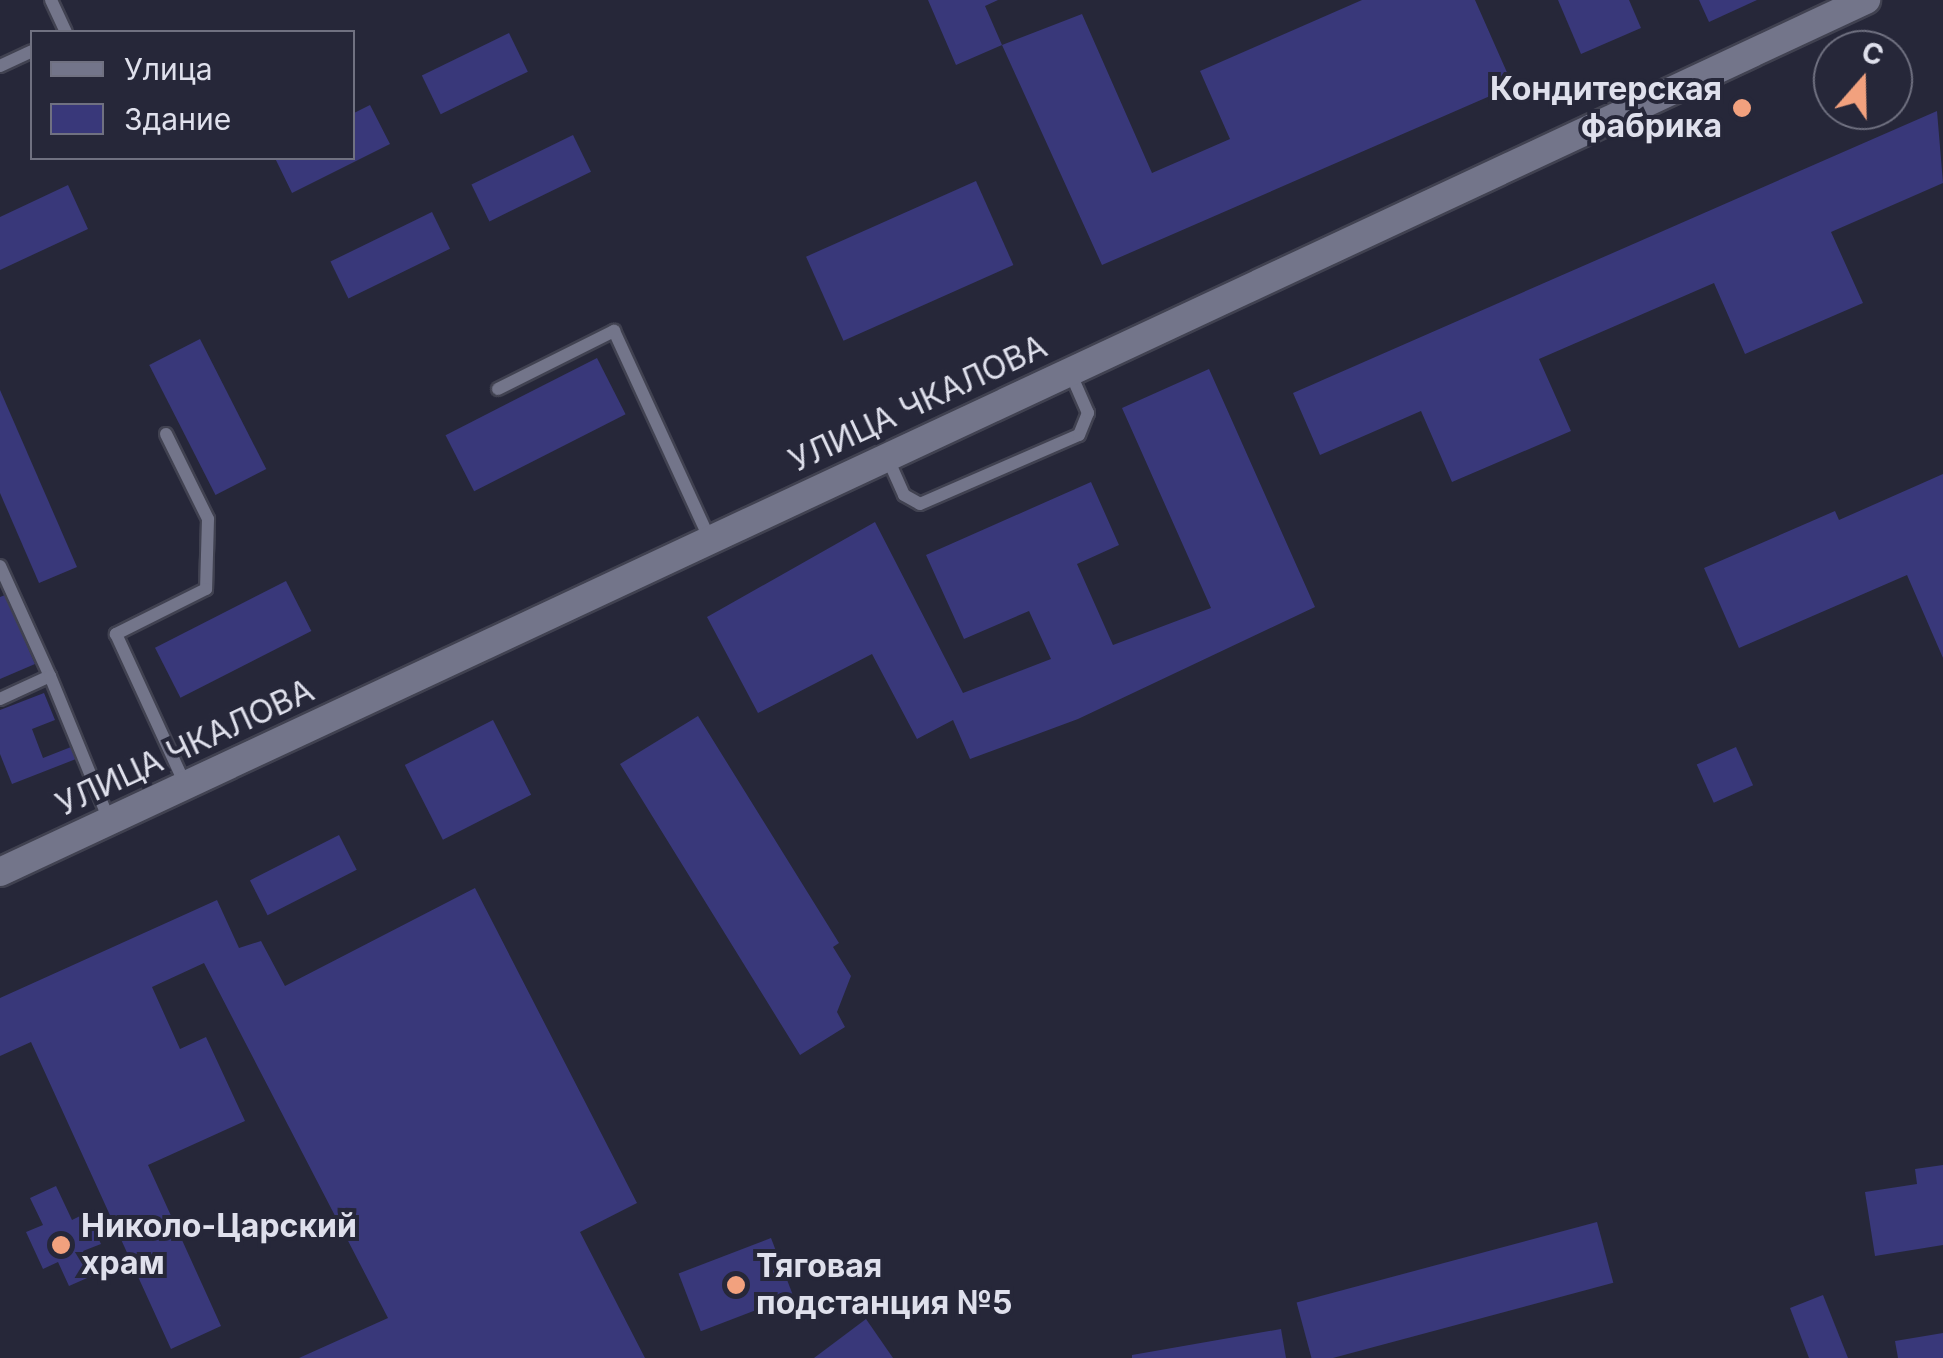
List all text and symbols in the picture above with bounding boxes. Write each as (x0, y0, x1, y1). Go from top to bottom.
legend (30, 30, 355, 160)
north arrow (1813, 30, 1913, 130)
text: С (1857, 34, 1888, 73)
text: Улица (124, 51, 213, 87)
place label: Кондитерская фабрика (1490, 71, 1722, 146)
marker: Кондитерская фабрика (1731, 97, 1753, 119)
text: Здание (124, 101, 231, 137)
street label: УЛИЦА ЧКАЛОВА (783, 327, 1053, 481)
street label: УЛИЦА ЧКАЛОВА (50, 671, 320, 825)
place label: Николо-Царский храм (81, 1208, 357, 1283)
marker: Николо-Царский храм (50, 1234, 72, 1256)
place label: Тяговая подстанция №5 (756, 1248, 1013, 1323)
marker: Тяговая подстанция №5 (725, 1274, 747, 1296)

